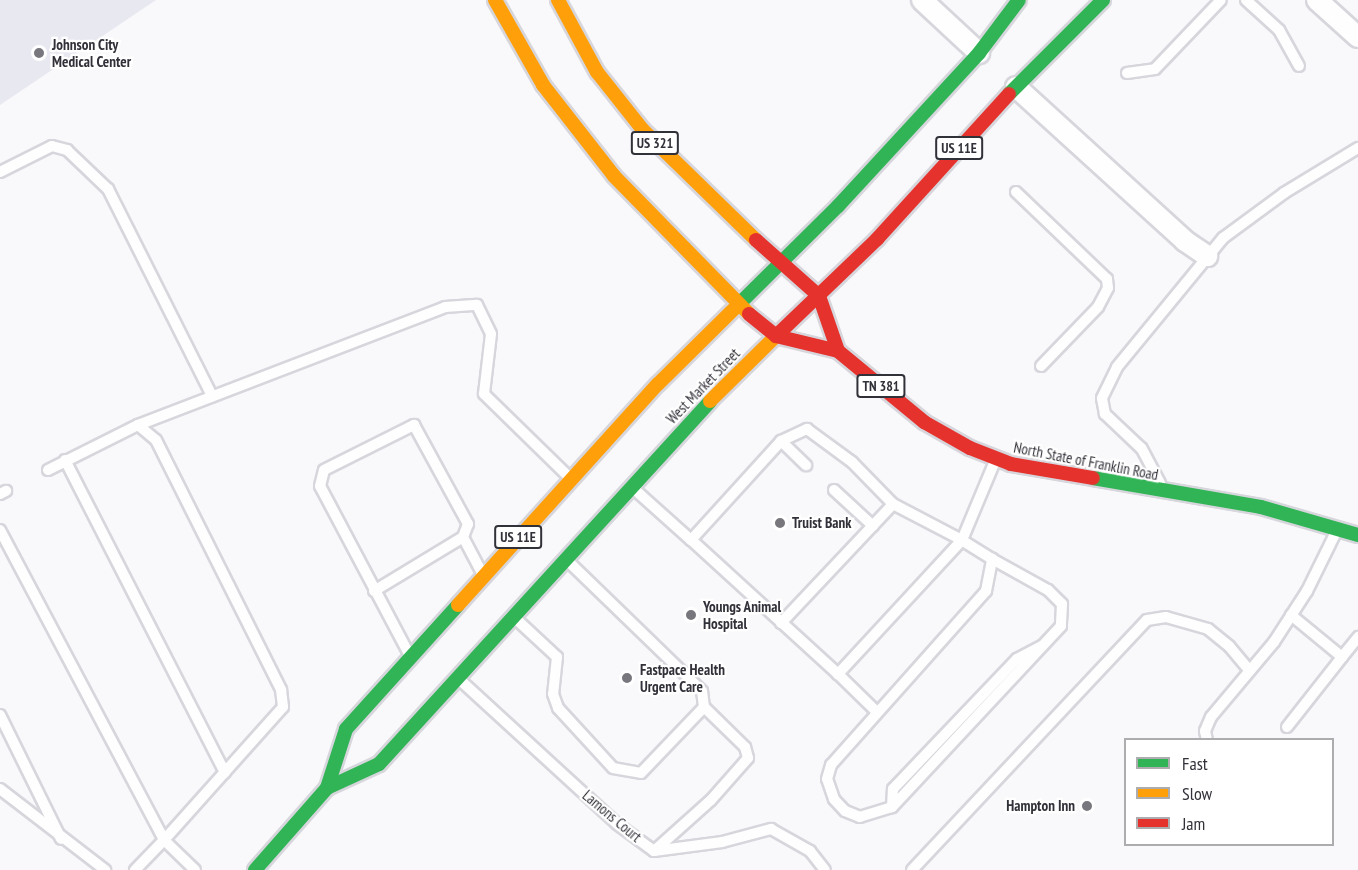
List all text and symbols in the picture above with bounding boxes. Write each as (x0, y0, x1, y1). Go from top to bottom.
place label: Johnson City Medical Center (52, 35, 131, 70)
marker: Johnson City Medical Center (30, 44, 48, 62)
road number: US 321 (630, 132, 680, 154)
road number: US 11E (935, 137, 983, 159)
street label: West Market Street (662, 345, 744, 427)
road number: TN 381 (856, 375, 906, 397)
street label: North State of Franklin Road (1012, 438, 1160, 484)
place label: Truist Bank (792, 514, 851, 532)
marker: Truist Bank (773, 516, 787, 530)
road number: US 11E (494, 526, 542, 548)
place label: Youngs Animal Hospital (703, 597, 782, 632)
marker: Youngs Animal Hospital (684, 608, 698, 622)
place label: Fastpace Health Urgent Care (640, 660, 725, 695)
marker: Fastpace Health Urgent Care (618, 669, 636, 687)
legend (1124, 738, 1334, 846)
text: Fast (1182, 752, 1208, 775)
text: Slow (1182, 782, 1212, 805)
street label: Lamons Court (579, 786, 645, 846)
place label: Hampton Inn (1006, 797, 1075, 815)
marker: Hampton Inn (1080, 799, 1094, 813)
text: Jam (1182, 812, 1205, 835)

